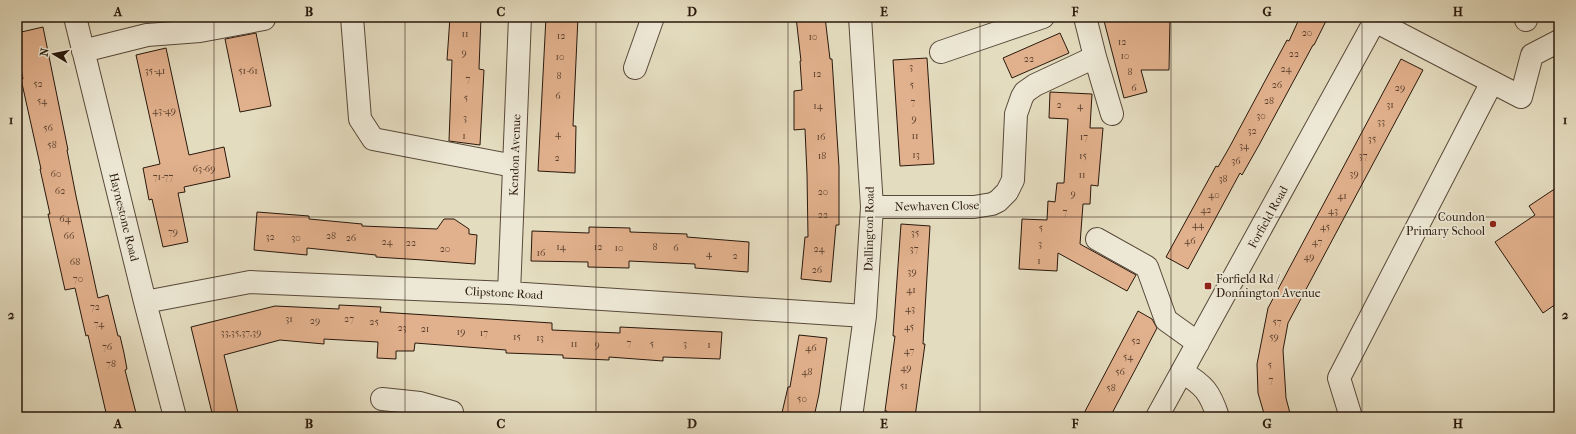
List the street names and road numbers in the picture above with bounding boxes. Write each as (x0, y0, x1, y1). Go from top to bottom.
street label: Kendon Avenue (507, 114, 523, 196)
street label: Haynestone Road (106, 171, 142, 263)
street label: Forfield Road (1245, 183, 1291, 251)
street label: Dallington Road (861, 186, 877, 272)
street label: Newhaven Close (895, 198, 979, 214)
street label: Clipstone Road (465, 284, 544, 302)

